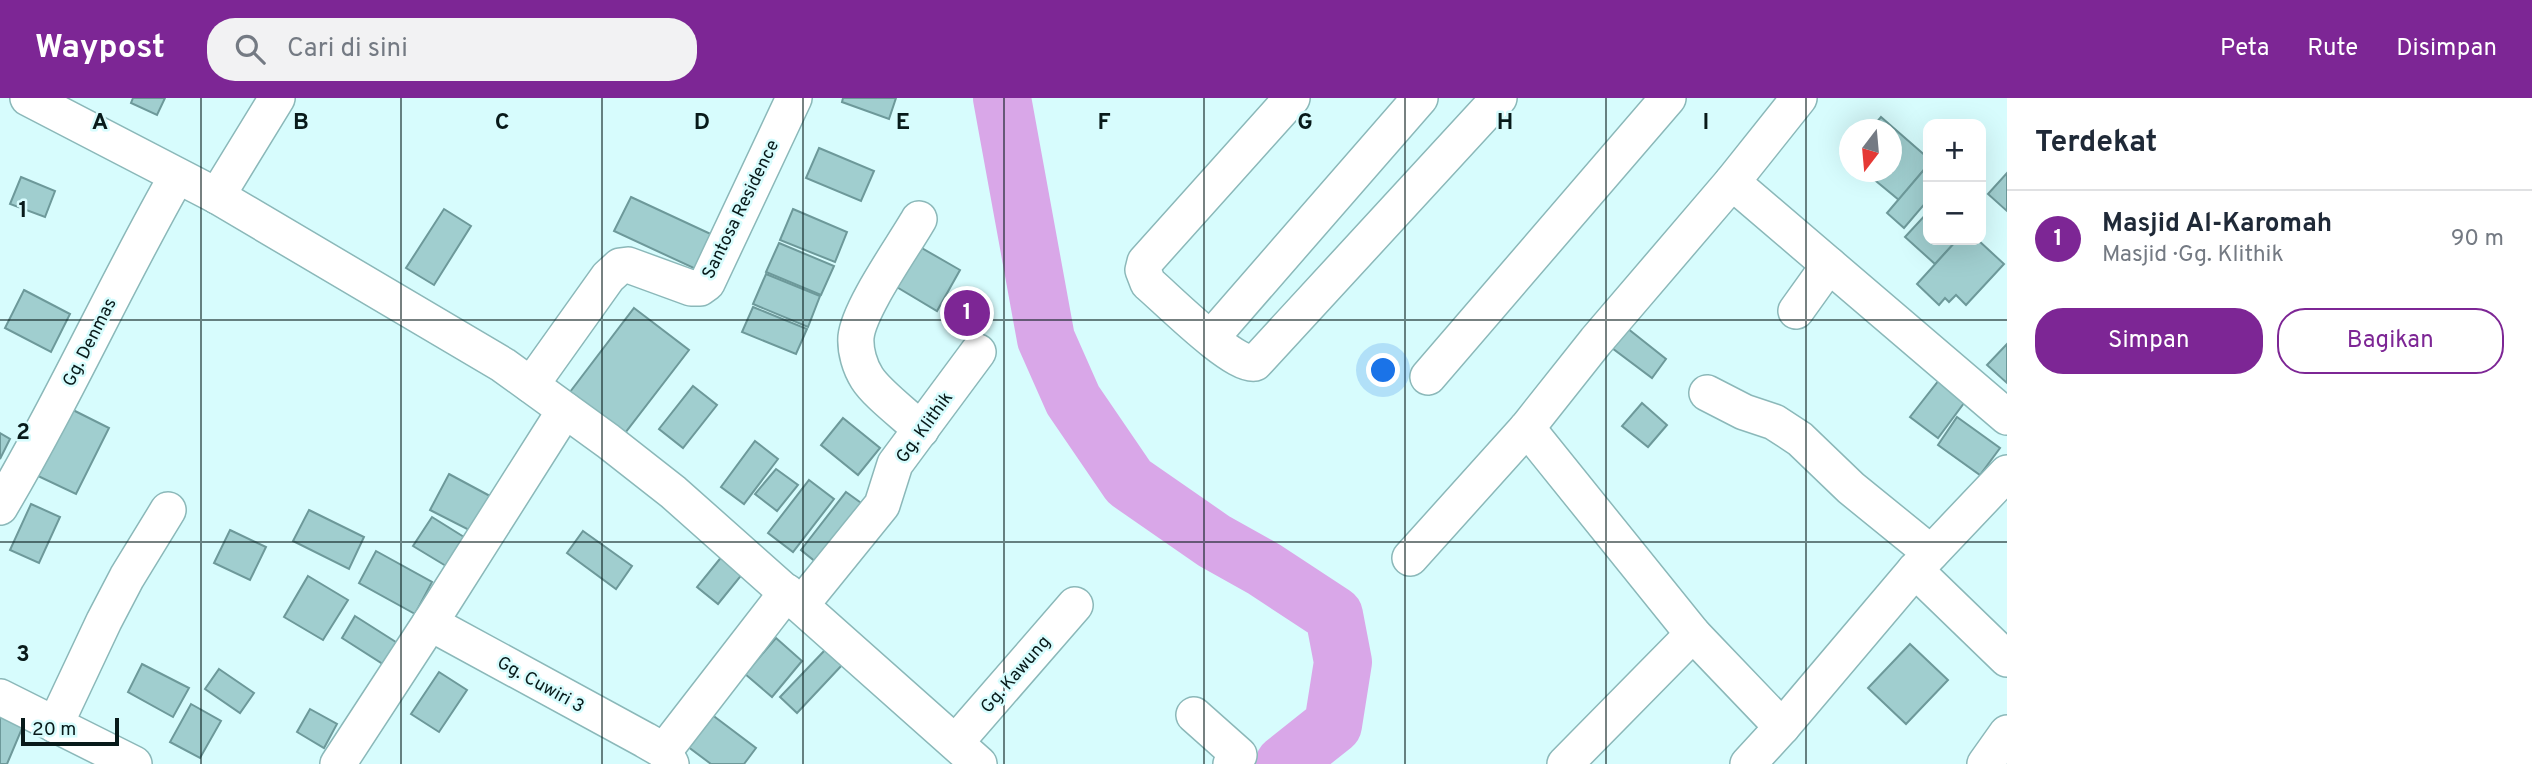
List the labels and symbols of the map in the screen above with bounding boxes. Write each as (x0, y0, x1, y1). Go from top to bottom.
text: A (92, 109, 108, 138)
text: B (293, 109, 309, 138)
text: C (495, 109, 509, 138)
text: D (694, 109, 710, 138)
text: E (896, 109, 910, 138)
text: F (1097, 109, 1111, 138)
text: G (1297, 109, 1313, 138)
text: H (1497, 109, 1513, 138)
text: I (1703, 109, 1709, 138)
north arrow (1839, 119, 1902, 182)
street label: Santosa Residence (698, 136, 785, 283)
text: 1 (18, 197, 28, 226)
pin: 1 (944, 287, 990, 339)
street label: Gg. Denmas (58, 295, 122, 391)
your location (1366, 353, 1400, 387)
street label: Gg. Klithik (892, 388, 959, 468)
text: 2 (16, 419, 30, 448)
street label: Gg. Kawung (976, 631, 1056, 718)
text: 3 (16, 641, 30, 670)
street label: Gg. Cuwiri 3 (492, 652, 588, 719)
scale bar (21, 715, 119, 747)

